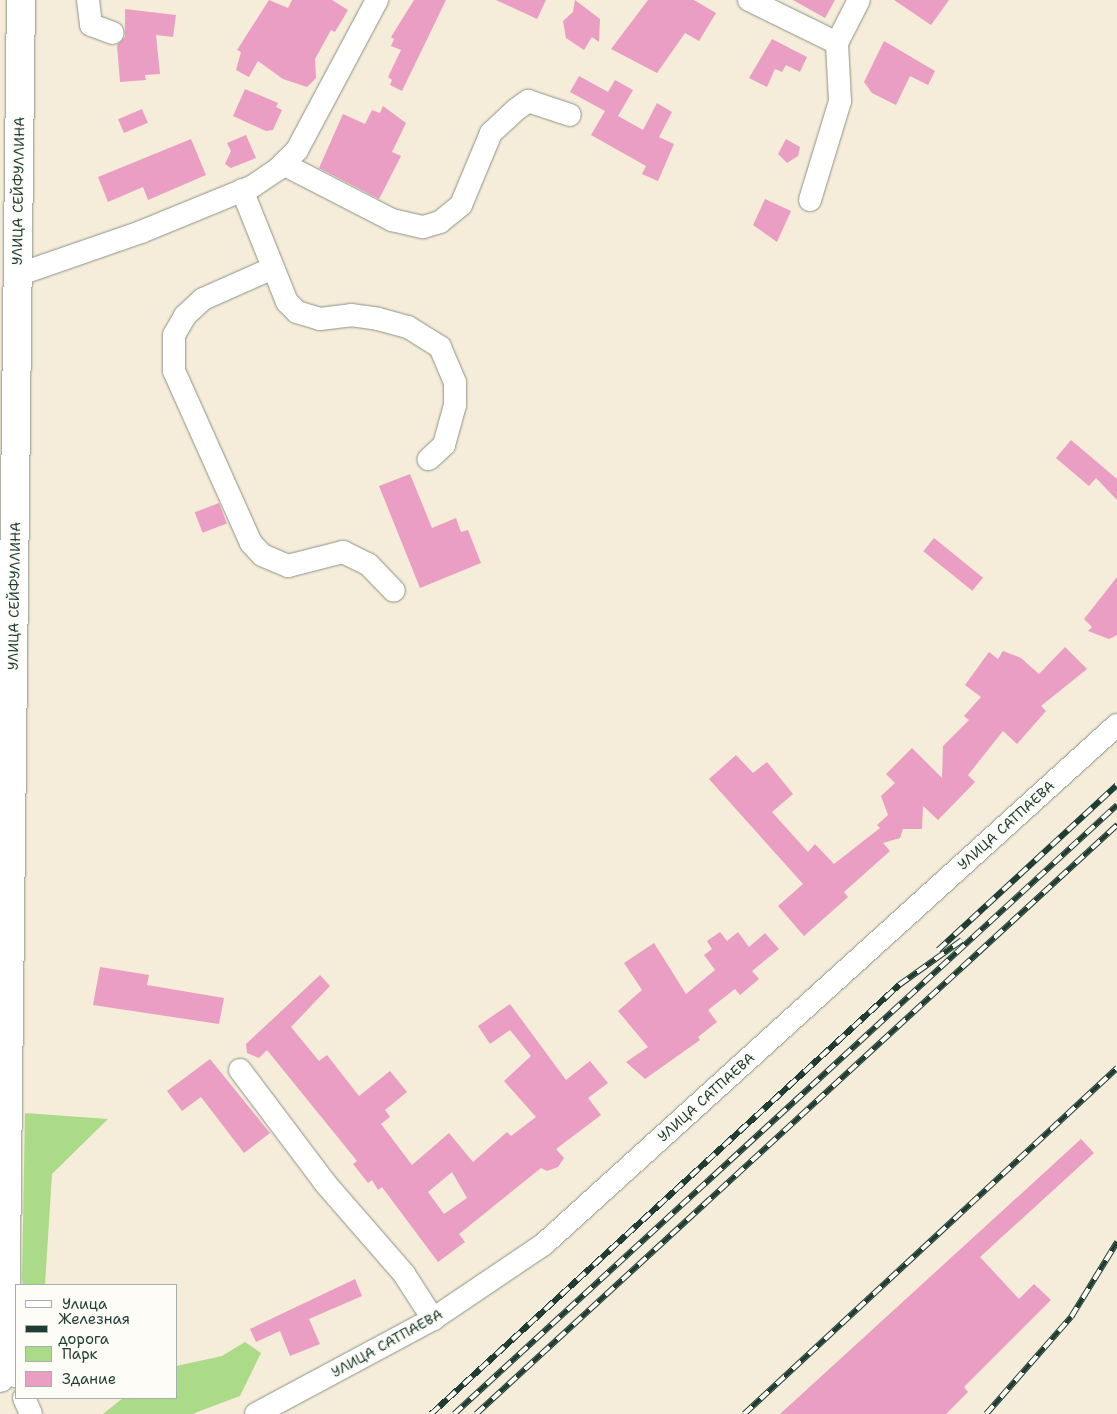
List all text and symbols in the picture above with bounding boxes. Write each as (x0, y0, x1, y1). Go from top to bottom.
street label: УЛИЦА СЕЙФУЛЛИНА (8, 117, 28, 265)
street label: УЛИЦА СЕЙФУЛЛИНА (4, 522, 24, 670)
street label: УЛИЦА САТПАЕВА (954, 777, 1058, 873)
street label: УЛИЦА САТПАЕВА (654, 1049, 758, 1145)
legend (15, 1284, 178, 1399)
text: Улица (62, 1294, 107, 1314)
street label: УЛИЦА САТПАЕВА (328, 1305, 446, 1381)
text: Железная дорога (58, 1309, 130, 1349)
text: Парк (62, 1344, 98, 1364)
text: Здание (62, 1369, 116, 1389)

